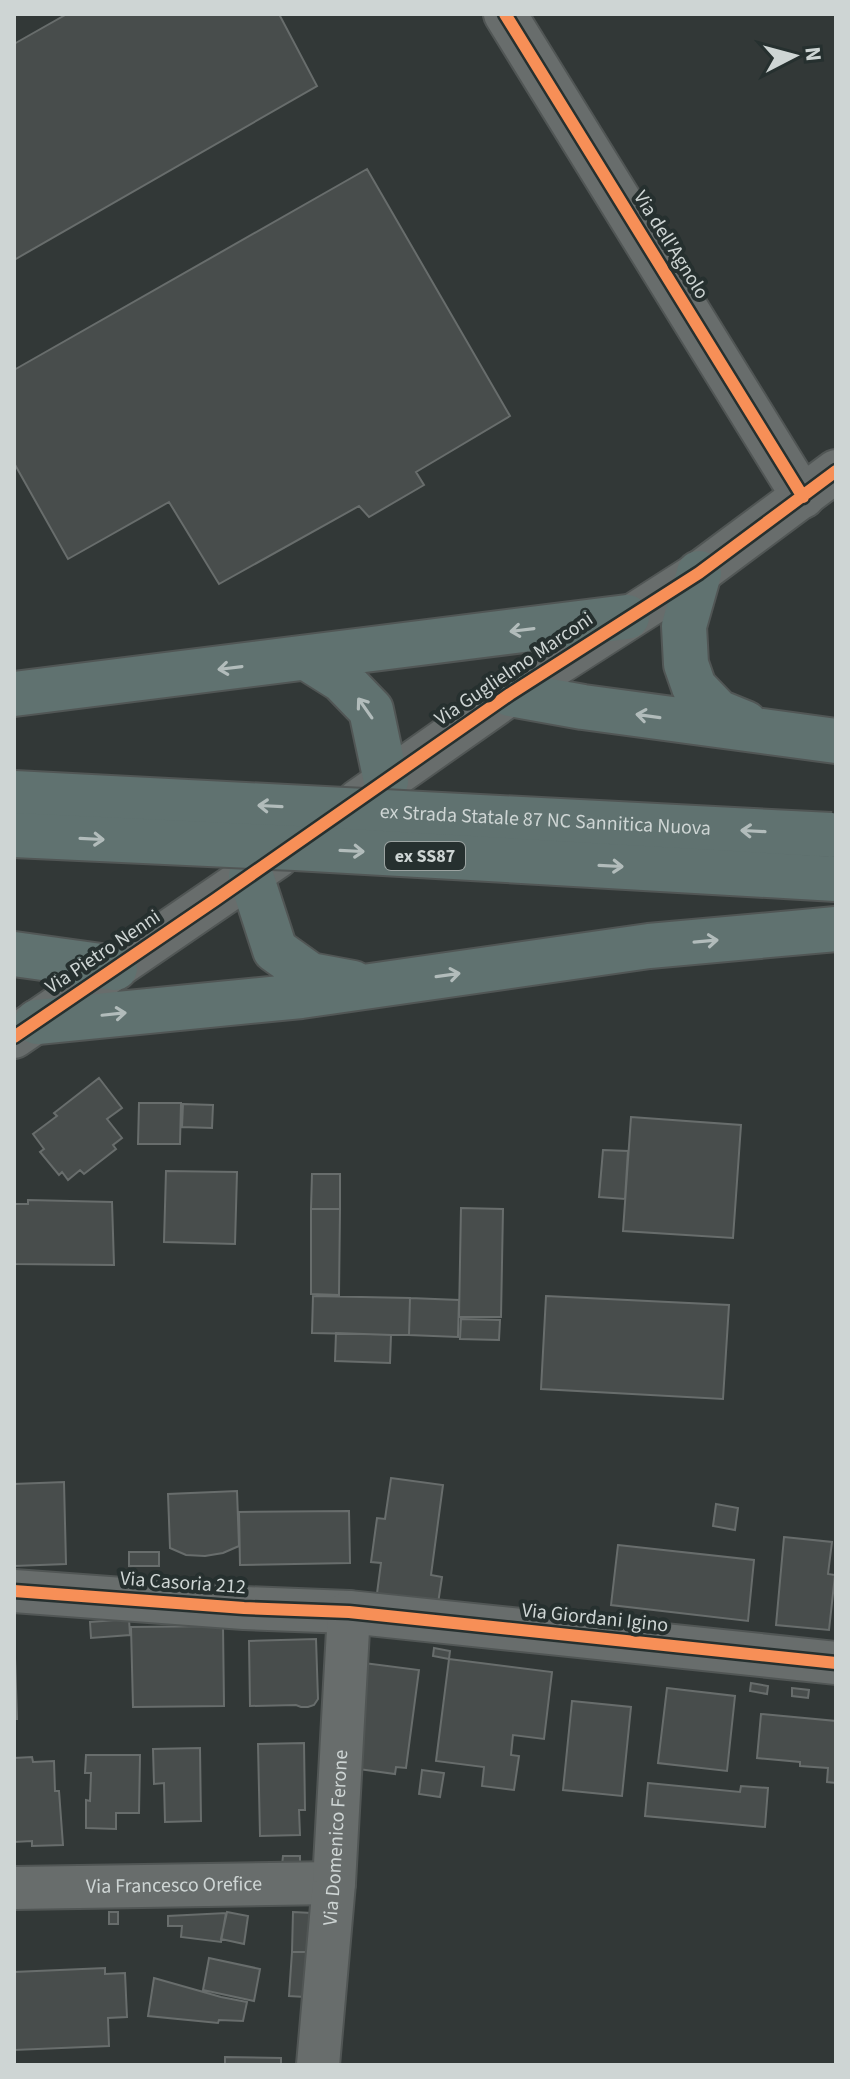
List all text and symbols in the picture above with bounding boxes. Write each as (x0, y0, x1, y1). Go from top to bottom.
north arrow (754, 16, 834, 96)
text: N (796, 45, 830, 63)
street label: Via dell'Agnolo (627, 185, 715, 305)
street label: Via Guglielmo Marconi (429, 605, 599, 733)
one-way arrow (509, 623, 536, 638)
one-way arrow (217, 660, 244, 675)
one-way arrow (357, 697, 374, 719)
one-way arrow (636, 708, 661, 723)
street label: ex Strada Statale 87 NC Sannitica Nuova (379, 798, 712, 843)
one-way arrow (257, 799, 284, 814)
one-way arrow (740, 824, 767, 839)
one-way arrow (78, 832, 105, 847)
road number: ex SS87 (385, 842, 465, 870)
one-way arrow (338, 844, 365, 859)
one-way arrow (597, 859, 624, 874)
street label: Via Pietro Nenni (40, 903, 166, 1001)
one-way arrow (692, 933, 719, 948)
one-way arrow (435, 967, 460, 982)
one-way arrow (100, 1006, 127, 1021)
street label: Via Casoria 212 (119, 1565, 247, 1601)
street label: Via Giordani Igino (520, 1596, 670, 1640)
street label: Via Domenico Ferone (316, 1749, 355, 1927)
street label: Via Francesco Orefice (86, 1870, 262, 1901)

